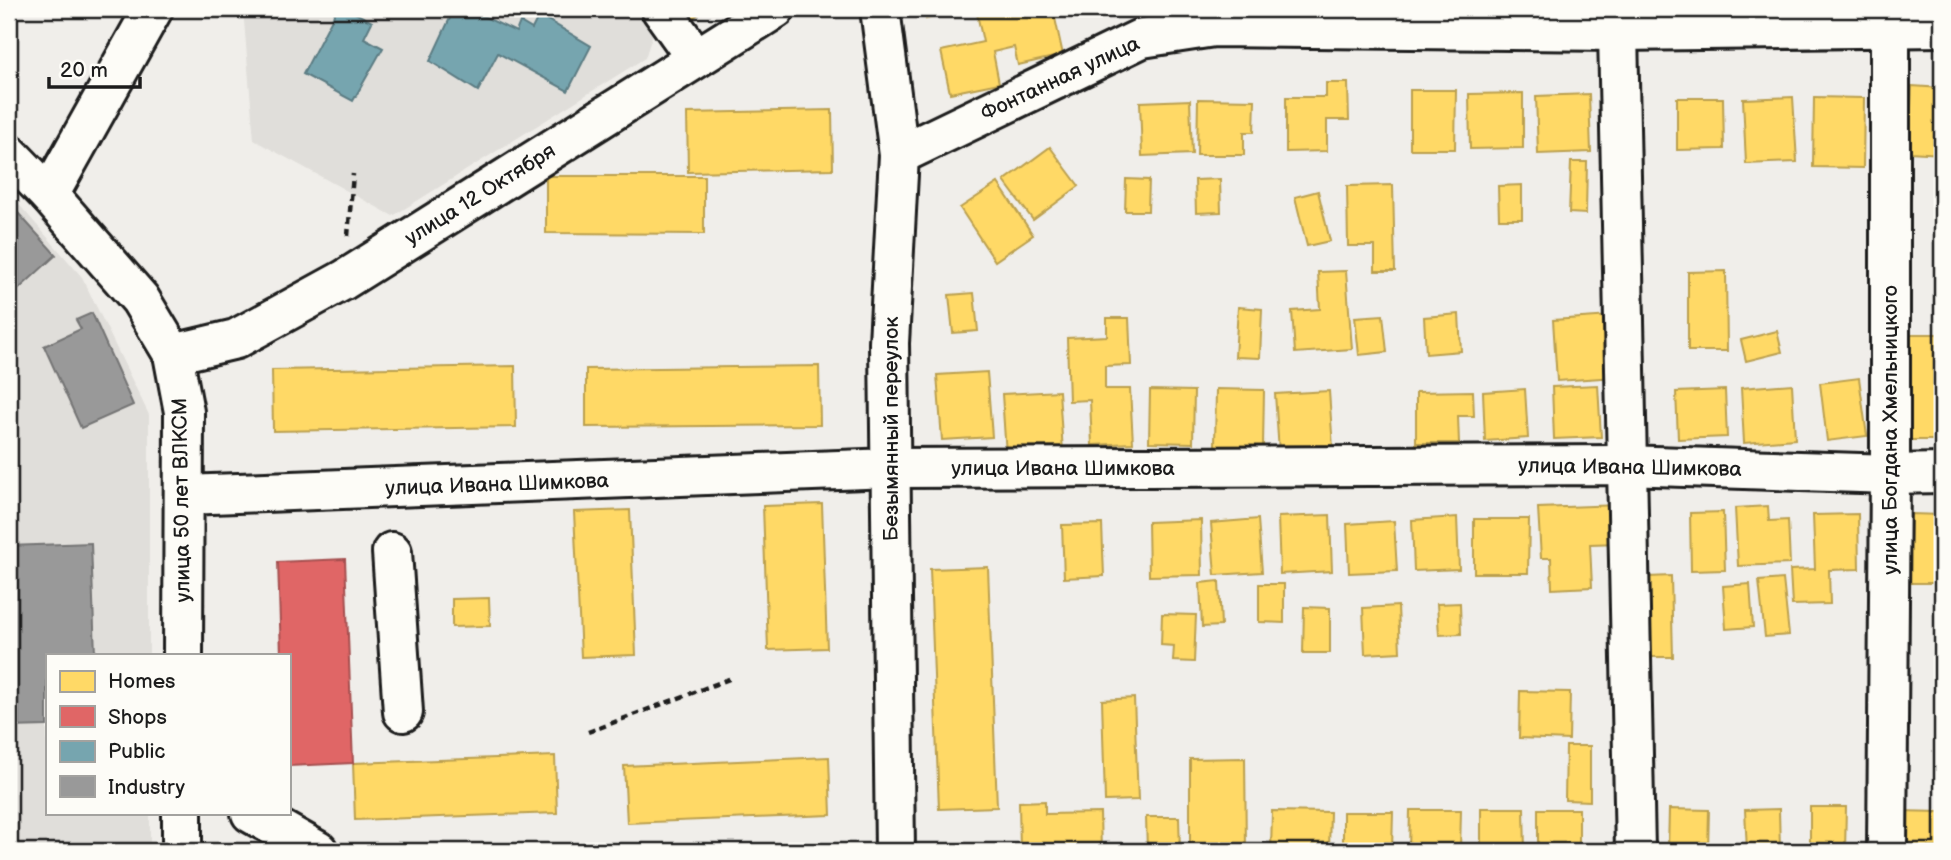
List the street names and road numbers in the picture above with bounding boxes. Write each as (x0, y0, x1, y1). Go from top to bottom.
street label: Фонтанная улица (977, 30, 1144, 126)
street label: улица 12 Октября (400, 138, 560, 251)
street label: улица Богдана Хмельницкого (1878, 285, 1903, 575)
street label: Безымянный переулок (879, 317, 904, 541)
street label: улица 50 лет ВЛКСМ (167, 398, 196, 602)
street label: улица Ивана Шимкова (1518, 453, 1743, 482)
street label: улица Ивана Шимкова (951, 456, 1175, 481)
street label: улица Ивана Шимкова (385, 468, 610, 501)

